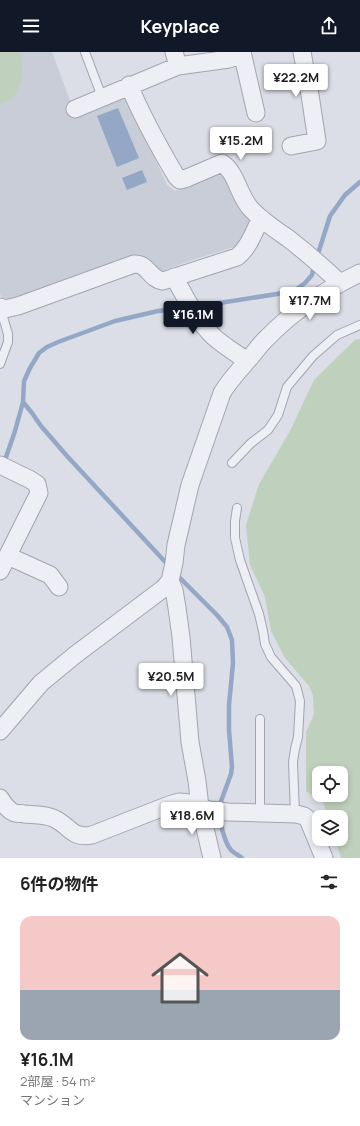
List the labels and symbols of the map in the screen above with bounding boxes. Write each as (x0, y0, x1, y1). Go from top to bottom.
pin: ¥22.2M (263, 64, 329, 98)
pin: ¥15.2M (208, 127, 274, 161)
pin: ¥17.7M (277, 287, 343, 321)
pin: ¥16.1M (160, 301, 226, 335)
pin: ¥20.5M (138, 663, 204, 697)
pin: ¥18.6M (159, 802, 225, 836)

